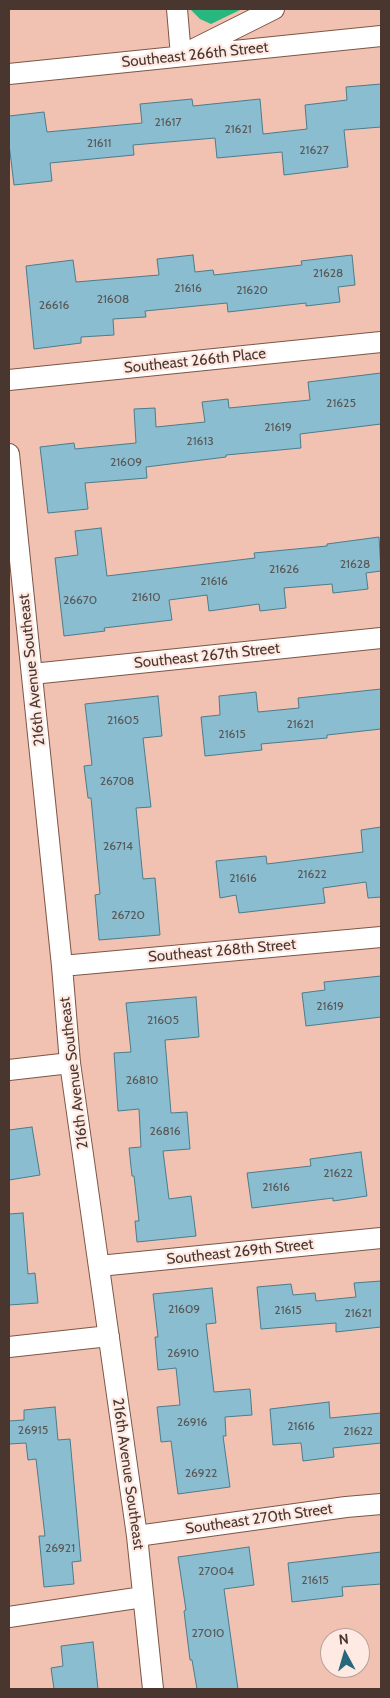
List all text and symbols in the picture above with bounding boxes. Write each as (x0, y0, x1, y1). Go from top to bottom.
street label: Southeast 266th Street (121, 38, 269, 72)
house number: 21617 (155, 115, 181, 129)
house number: 21621 (224, 122, 252, 136)
house number: 21611 (87, 136, 111, 150)
house number: 21627 (299, 143, 329, 157)
house number: 21628 (313, 266, 343, 280)
house number: 21616 (174, 281, 202, 295)
house number: 21620 (236, 283, 268, 297)
house number: 21608 (97, 292, 129, 306)
house number: 26616 (39, 298, 69, 312)
street label: Southeast 266th Place (123, 345, 267, 377)
house number: 21625 (326, 396, 356, 410)
house number: 21619 (264, 420, 292, 434)
house number: 21613 (186, 434, 214, 448)
house number: 21609 (110, 455, 142, 469)
house number: 21628 (340, 557, 370, 571)
house number: 21626 (269, 562, 299, 576)
house number: 21616 (200, 574, 228, 588)
house number: 21610 (131, 590, 161, 604)
street label: 216th Avenue Southeast (15, 593, 49, 747)
house number: 26670 (63, 593, 97, 607)
street label: Southeast 267th Street (133, 639, 281, 673)
house number: 21605 (107, 713, 139, 727)
house number: 21621 (286, 717, 314, 731)
house number: 21615 (218, 727, 246, 741)
house number: 26708 (100, 774, 134, 788)
house number: 26714 (103, 839, 133, 853)
house number: 21622 (297, 867, 327, 881)
house number: 21616 (229, 871, 257, 885)
house number: 26720 (111, 908, 145, 922)
street label: Southeast 268th Street (147, 936, 297, 966)
street label: 216th Avenue Southeast (56, 996, 92, 1150)
house number: 21619 (316, 999, 344, 1013)
house number: 21605 (147, 1013, 179, 1027)
house number: 26810 (126, 1073, 158, 1087)
house number: 26816 (149, 1124, 181, 1138)
house number: 21622 (323, 1166, 353, 1180)
house number: 21616 (262, 1180, 290, 1194)
street label: Southeast 269th Street (166, 1235, 314, 1269)
house number: 21609 (168, 1302, 200, 1316)
house number: 21615 (274, 1303, 302, 1317)
house number: 21621 (344, 1306, 372, 1320)
house number: 26910 (167, 1346, 199, 1360)
street label: 216th Avenue Southeast (108, 1397, 148, 1551)
house number: 26916 (177, 1415, 207, 1429)
house number: 21616 (287, 1419, 315, 1433)
house number: 26915 (18, 1423, 48, 1437)
house number: 21622 (343, 1424, 373, 1438)
house number: 26922 (185, 1466, 217, 1480)
street label: Southeast 270th Street (184, 1500, 334, 1538)
house number: 26921 (45, 1541, 75, 1555)
house number: 27004 (198, 1564, 234, 1578)
house number: 21615 (301, 1573, 329, 1587)
house number: 27010 (192, 1626, 224, 1640)
north arrow (320, 1628, 370, 1678)
text: N (338, 1630, 349, 1649)

